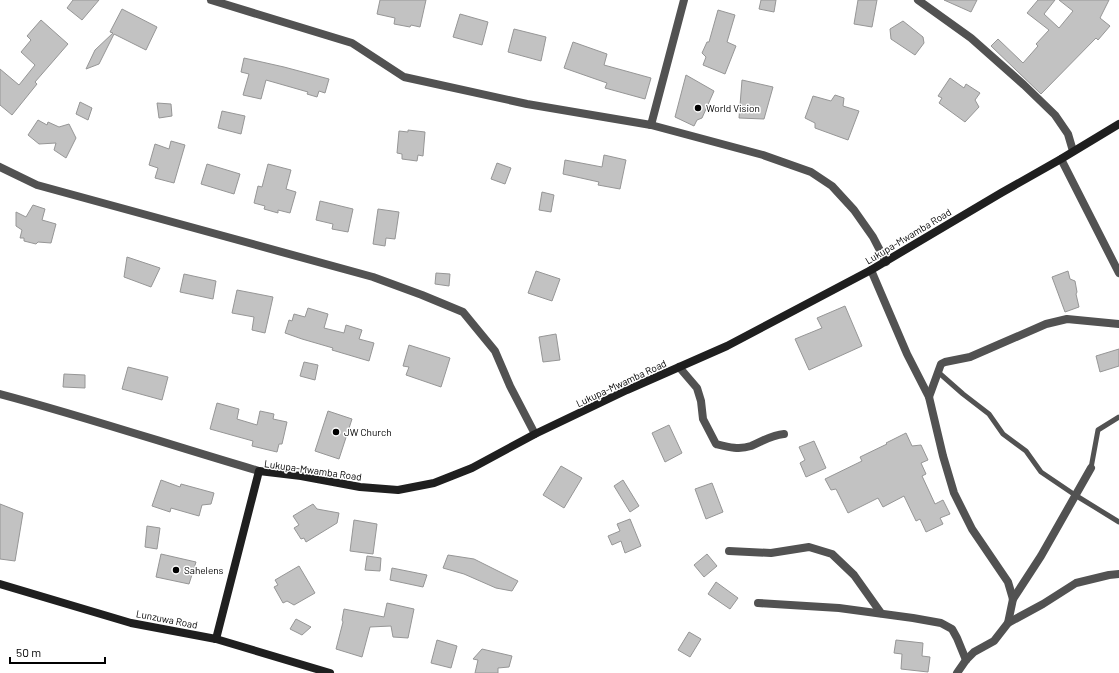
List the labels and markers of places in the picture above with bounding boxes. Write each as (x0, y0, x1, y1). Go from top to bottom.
place label: World Vision (706, 102, 760, 114)
marker: World Vision (693, 103, 703, 113)
place label: JW Church (344, 426, 392, 438)
marker: JW Church (331, 427, 341, 437)
place label: Sahelens (184, 564, 224, 576)
marker: Sahelens (171, 565, 181, 575)

